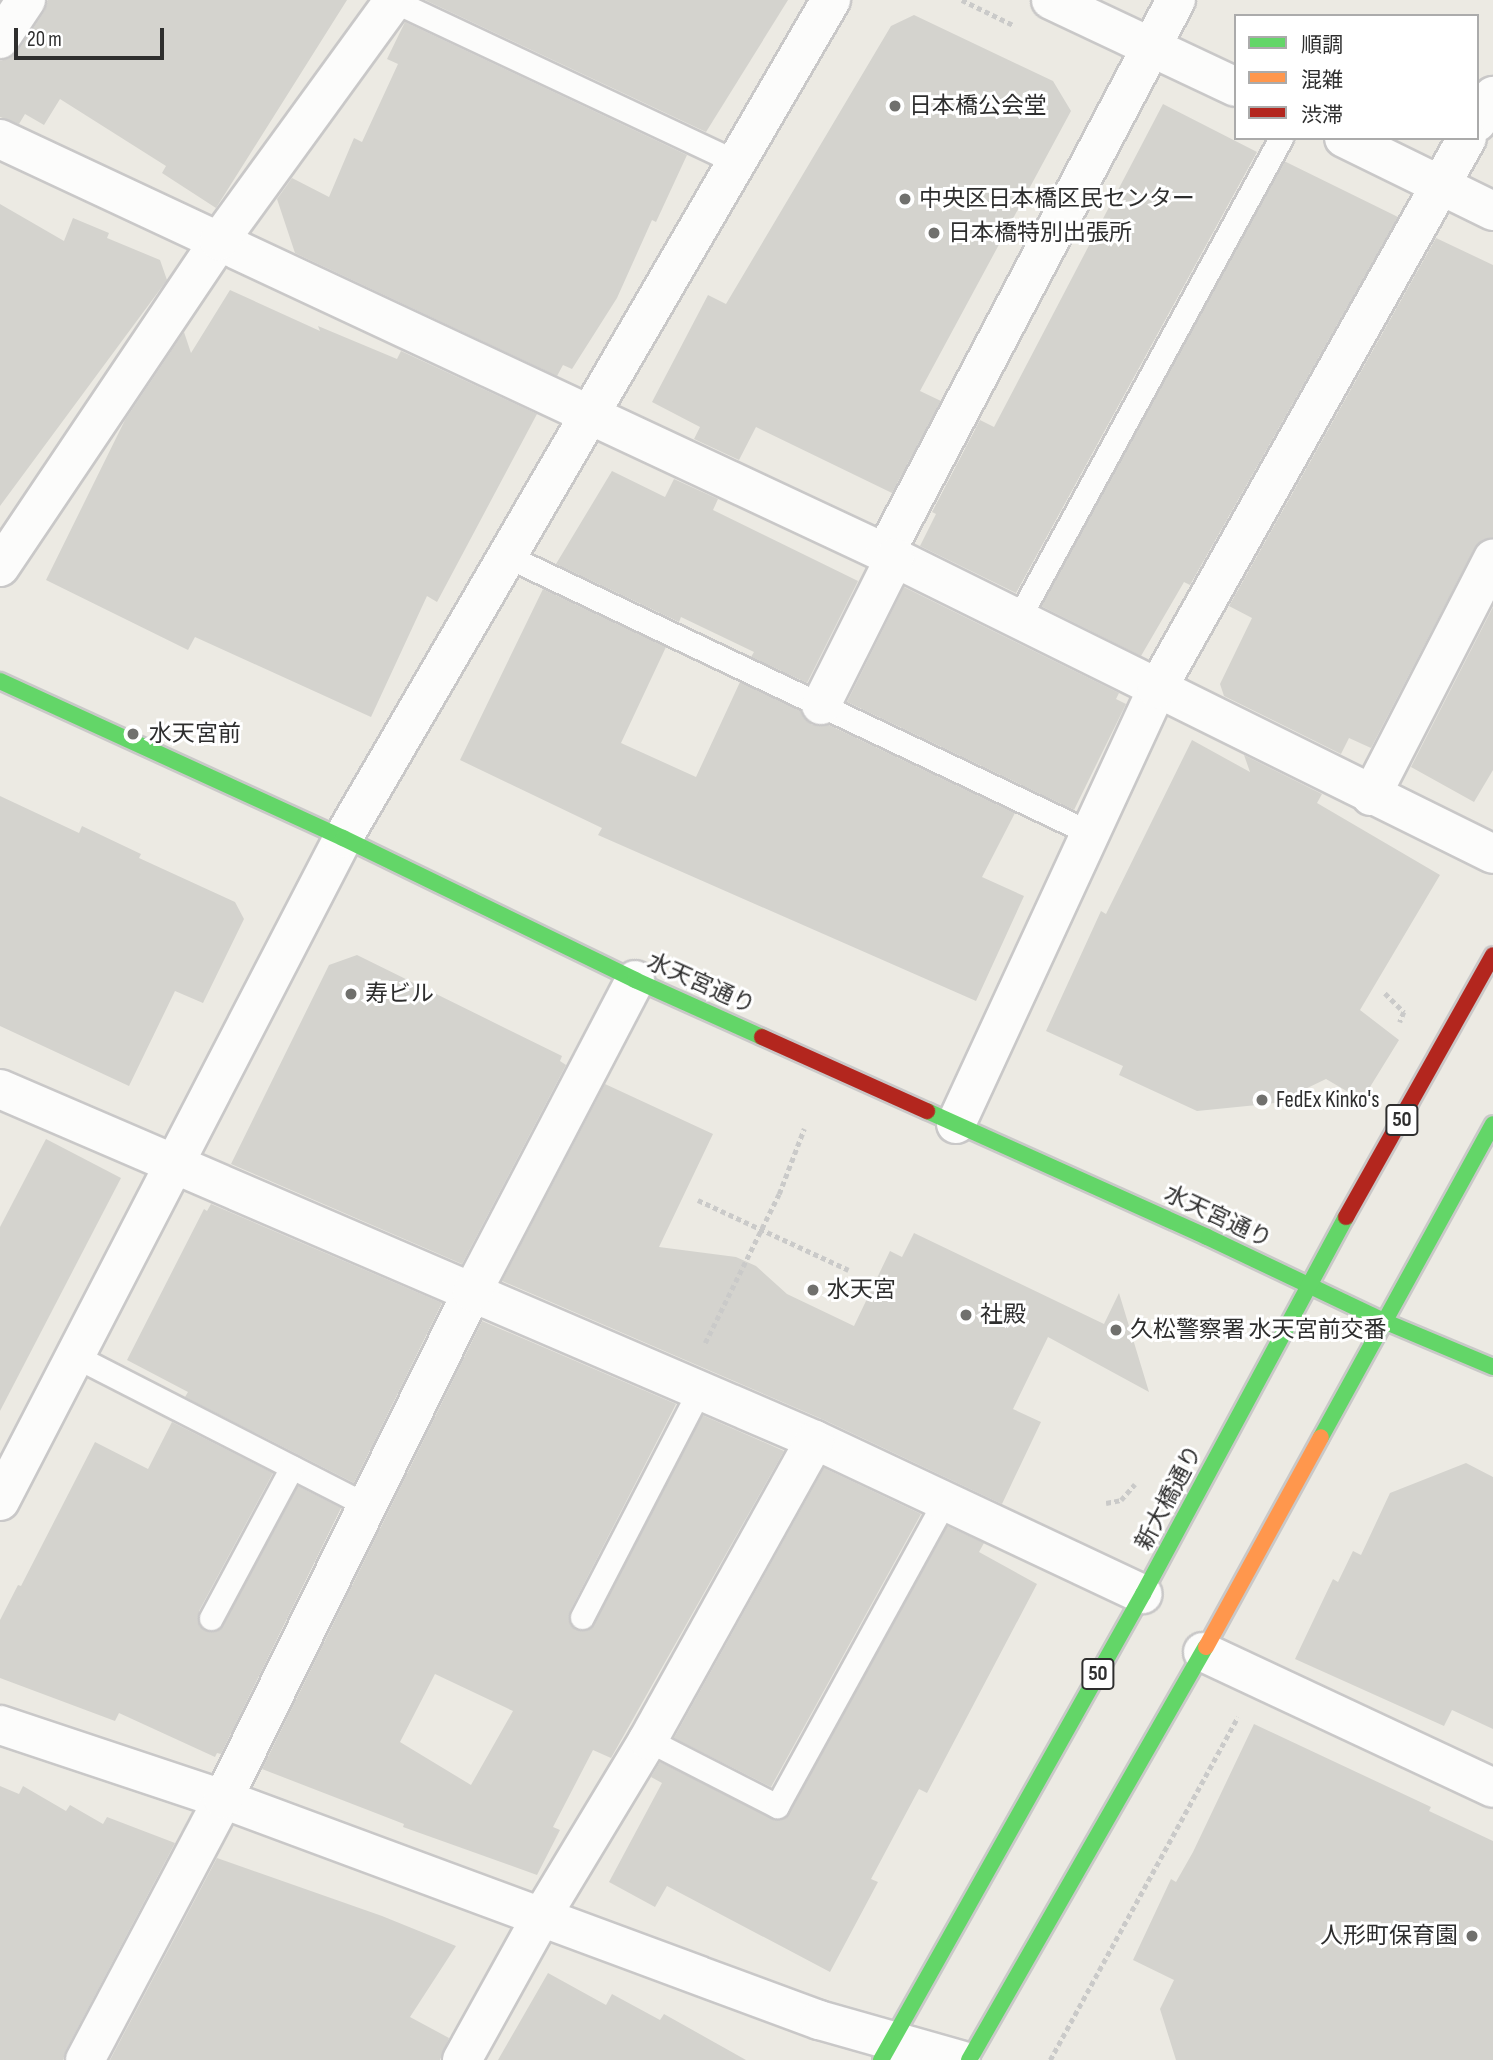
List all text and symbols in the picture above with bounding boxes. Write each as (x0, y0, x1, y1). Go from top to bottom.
scale bar (18, 14, 168, 58)
legend (1234, 14, 1479, 140)
text: 20 m (27, 27, 62, 52)
text: 順調 (1301, 33, 1343, 58)
text: 混雑 (1301, 68, 1343, 93)
place label: 日本橋公会堂 (909, 92, 1047, 120)
marker: 日本橋公会堂 (887, 98, 903, 114)
text: 渋滞 (1301, 103, 1343, 128)
place label: 中央区日本橋区民センター (919, 185, 1195, 213)
marker: 中央区日本橋区民センター (897, 191, 913, 207)
place label: 日本橋特別出張所 (948, 219, 1132, 247)
marker: 日本橋特別出張所 (926, 225, 942, 241)
place label: 水天宮前 (149, 720, 241, 748)
marker: 水天宮前 (123, 724, 143, 744)
street label: 水天宮通り (643, 948, 759, 1020)
place label: 寿ビル (365, 980, 434, 1008)
marker: 寿ビル (343, 986, 359, 1002)
place label: FedEx Kinko's (1276, 1086, 1379, 1114)
marker: FedEx Kinko's (1254, 1092, 1270, 1108)
road number: 50 (1384, 1102, 1420, 1138)
street label: 水天宮通り (1160, 1180, 1276, 1254)
place label: 水天宮 (827, 1276, 896, 1304)
marker: 水天宮 (805, 1282, 821, 1298)
place label: 社殿 (980, 1301, 1026, 1329)
marker: 社殿 (958, 1307, 974, 1323)
place label: 久松警察署 水天宮前交番 (1130, 1316, 1387, 1344)
marker: 久松警察署 水天宮前交番 (1108, 1322, 1124, 1338)
street label: 新大橋通り (1130, 1441, 1208, 1555)
road number: 50 (1080, 1656, 1116, 1692)
place label: 人形町保育園 (1320, 1922, 1458, 1950)
marker: 人形町保育園 (1464, 1928, 1480, 1944)

